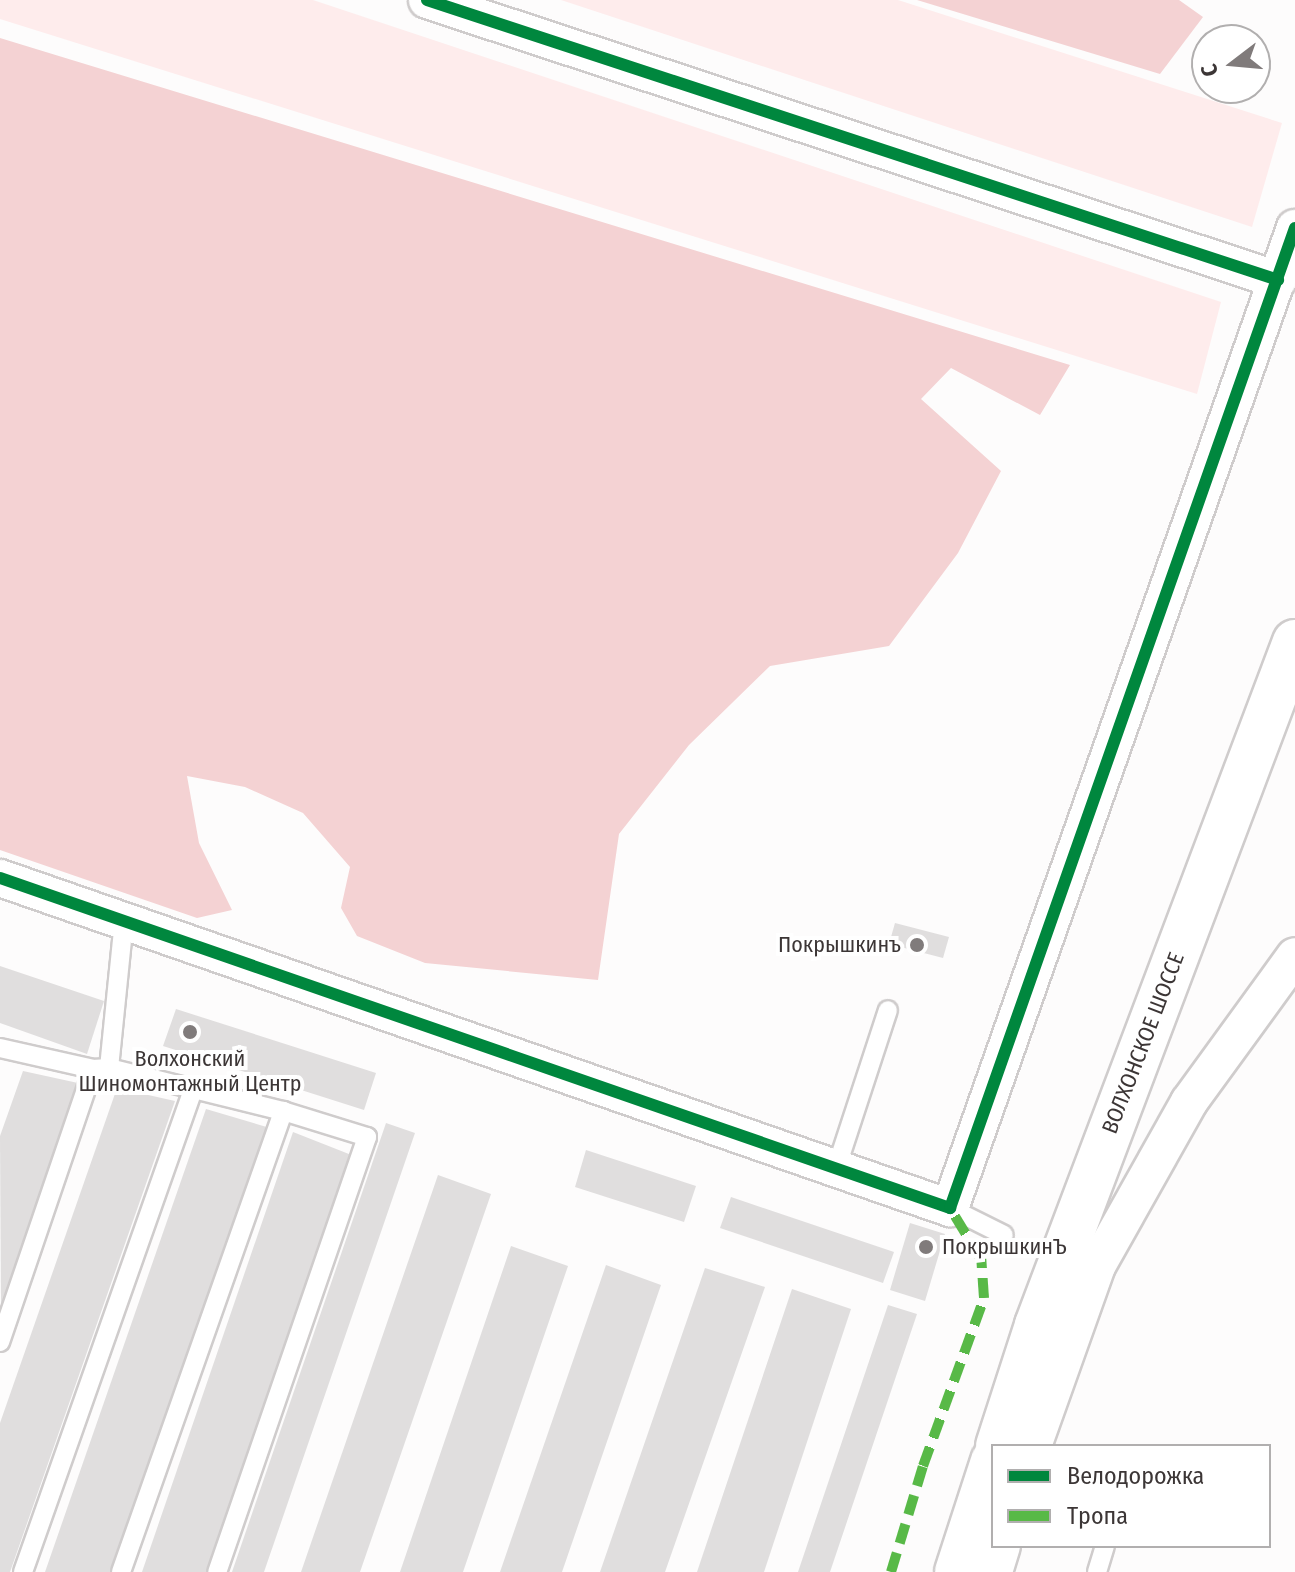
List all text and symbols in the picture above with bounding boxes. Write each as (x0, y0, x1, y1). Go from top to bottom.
north arrow (1191, 24, 1271, 104)
text: С (1195, 61, 1224, 79)
place label: Покрышкинъ (778, 932, 901, 958)
marker: Покрышкинъ (908, 936, 926, 954)
street label: ВОЛХОНСКОЕ ШОССЕ (1096, 949, 1190, 1137)
marker: Волхонский Шиномонтажный Центр (181, 1023, 199, 1041)
place label: Волхонский Шиномонтажный Центр (79, 1045, 301, 1096)
place label: ПокрышкинЪ (942, 1234, 1067, 1260)
marker: ПокрышкинЪ (917, 1238, 935, 1256)
legend (991, 1444, 1271, 1548)
text: Велодорожка (1067, 1462, 1204, 1490)
text: Тропа (1067, 1502, 1128, 1530)

